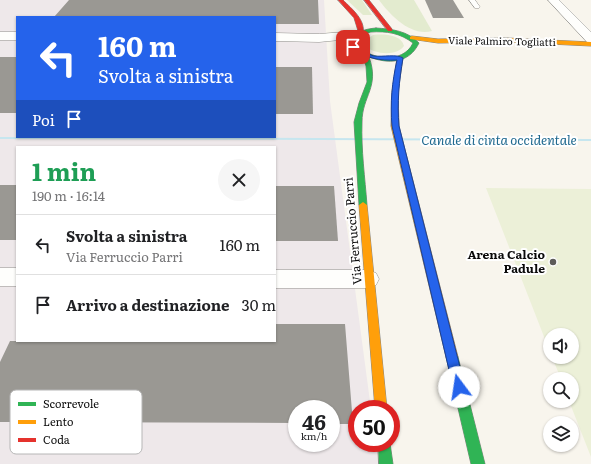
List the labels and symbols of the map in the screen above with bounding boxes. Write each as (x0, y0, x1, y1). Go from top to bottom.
pin (336, 30, 370, 64)
street label: Viale Palmiro Togliatti (448, 32, 557, 49)
water label: Canale di cinta occidentale (421, 130, 577, 149)
street label: Via Ferruccio Parri (338, 177, 366, 286)
place label: Arena Calcio Padule (467, 245, 545, 277)
marker: Arena Calcio Padule (548, 257, 558, 267)
position arrow (438, 366, 480, 408)
legend (10, 390, 142, 454)
text: Scorrevole (43, 395, 99, 411)
speed limit sign: 50 (348, 400, 400, 452)
text: Lento (43, 413, 73, 429)
text: Coda (43, 431, 70, 447)

